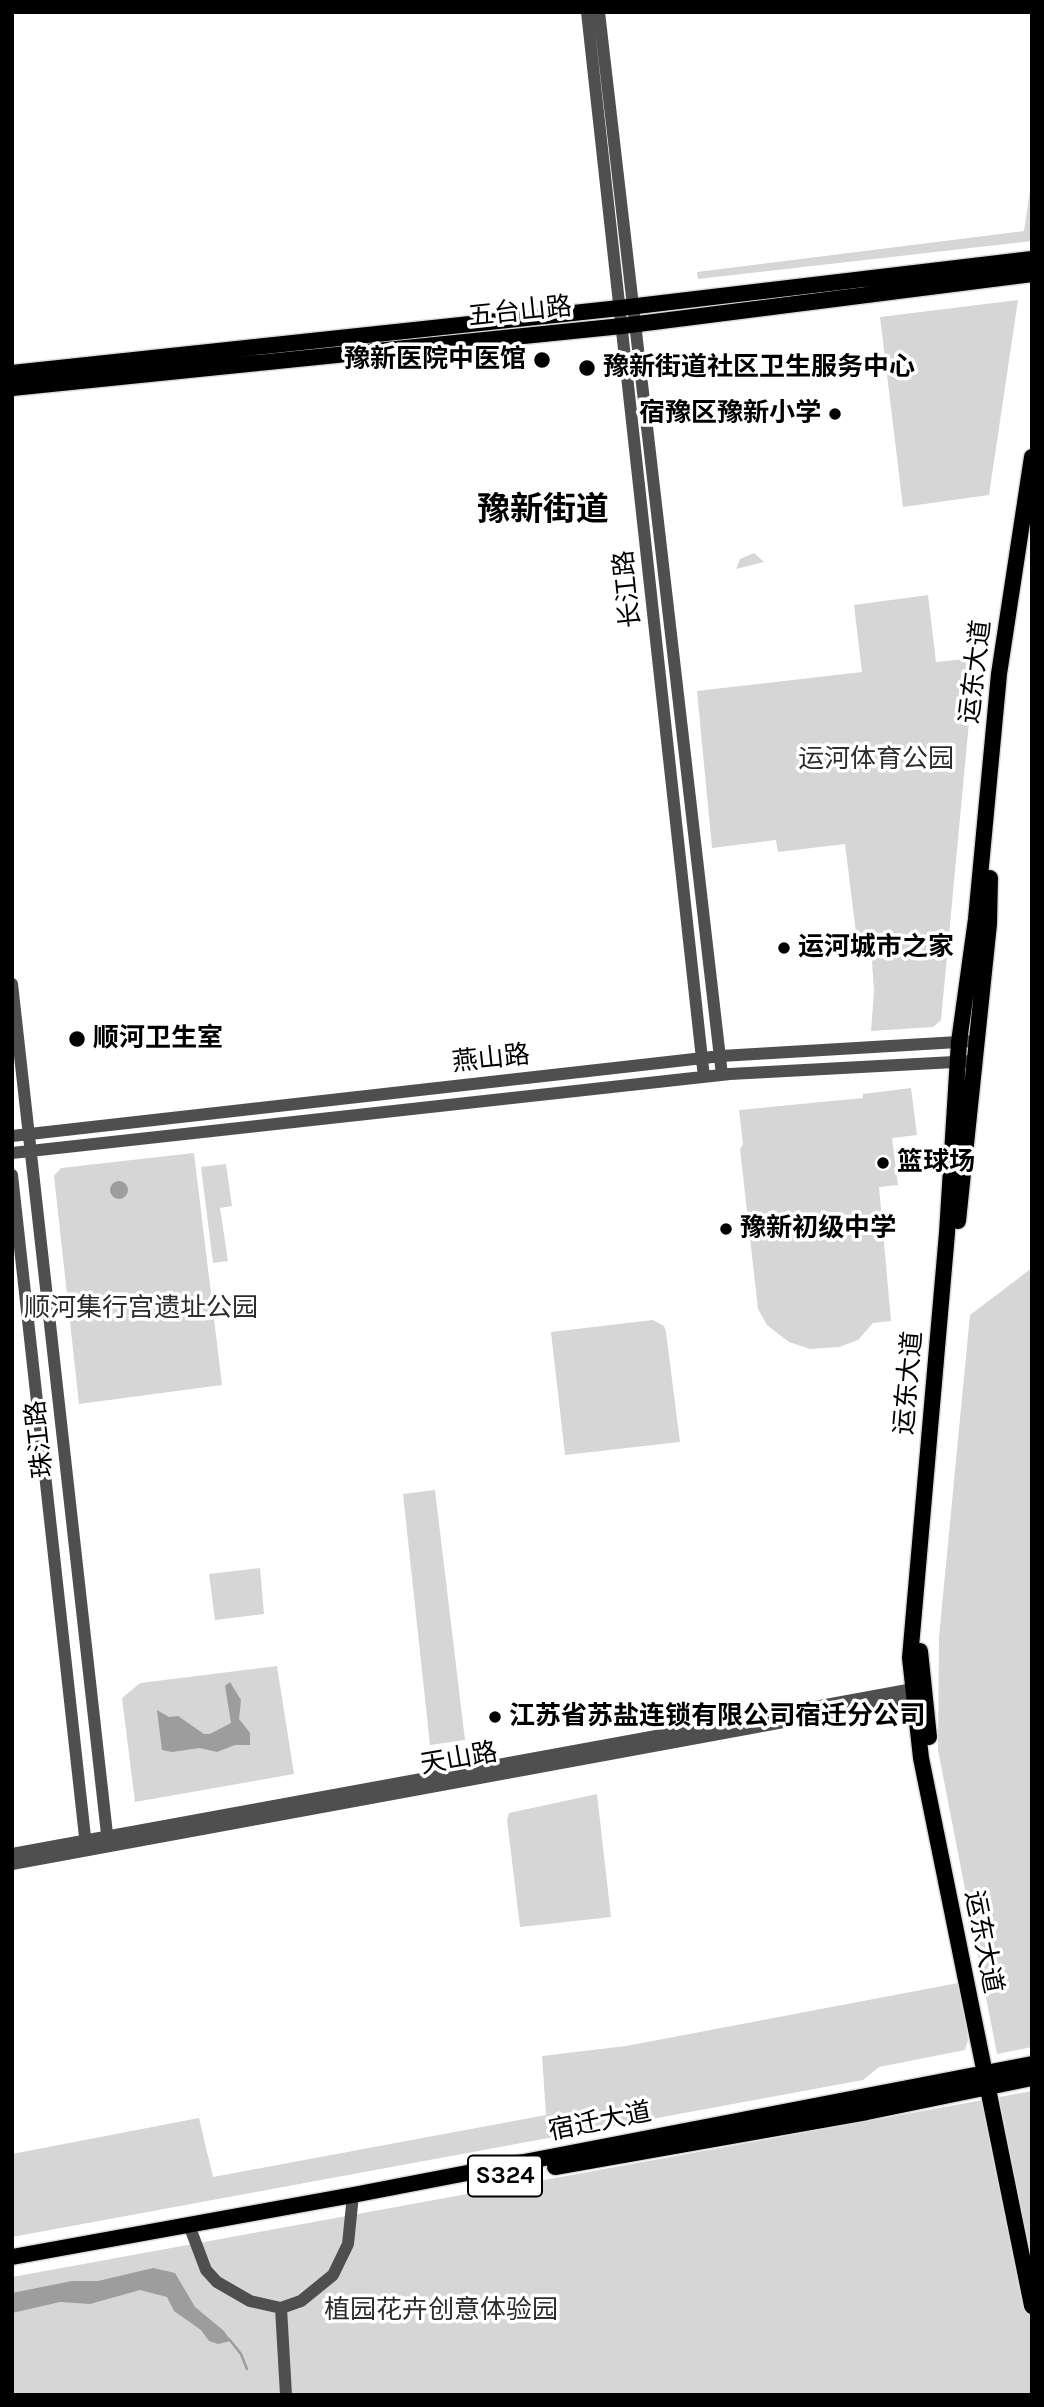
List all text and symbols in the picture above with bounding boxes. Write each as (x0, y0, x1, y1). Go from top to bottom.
street label: 五台山路 (467, 291, 573, 333)
place label: 豫新医院中医馆 (344, 344, 526, 376)
marker: 豫新医院中医馆 (532, 350, 552, 370)
place label: 豫新街道社区卫生服务中心 (603, 352, 915, 384)
marker: 豫新街道社区卫生服务中心 (577, 358, 597, 378)
place label: 宿豫区豫新小学 (639, 398, 821, 430)
marker: 宿豫区豫新小学 (827, 406, 843, 422)
district label: 豫新街道 (477, 491, 609, 531)
street label: 长江路 (608, 549, 648, 629)
street label: 运东大道 (954, 618, 998, 726)
park label: 运河体育公园 (798, 744, 954, 776)
place label: 运河城市之家 (798, 932, 954, 964)
marker: 运河城市之家 (776, 940, 792, 956)
place label: 顺河卫生室 (93, 1023, 223, 1055)
marker: 顺河卫生室 (67, 1029, 87, 1049)
street label: 燕山路 (451, 1039, 531, 1079)
place label: 篮球场 (897, 1147, 975, 1179)
marker: 篮球场 (875, 1155, 891, 1171)
place label: 豫新初级中学 (740, 1213, 896, 1245)
marker: 豫新初级中学 (718, 1221, 734, 1237)
park label: 顺河集行宫遗址公园 (24, 1293, 258, 1325)
street label: 运东大道 (889, 1330, 929, 1436)
street label: 珠江路 (20, 1399, 60, 1479)
place label: 江苏省苏盐连锁有限公司宿迁分公司 (509, 1701, 925, 1733)
marker: 江苏省苏盐连锁有限公司宿迁分公司 (487, 1709, 503, 1725)
street label: 天山路 (418, 1737, 500, 1781)
street label: 运东大道 (958, 1888, 1008, 1996)
street label: 宿迁大道 (546, 2097, 654, 2147)
road number: S324 (468, 2155, 542, 2196)
park label: 植园花卉创意体验园 (324, 2295, 558, 2327)

